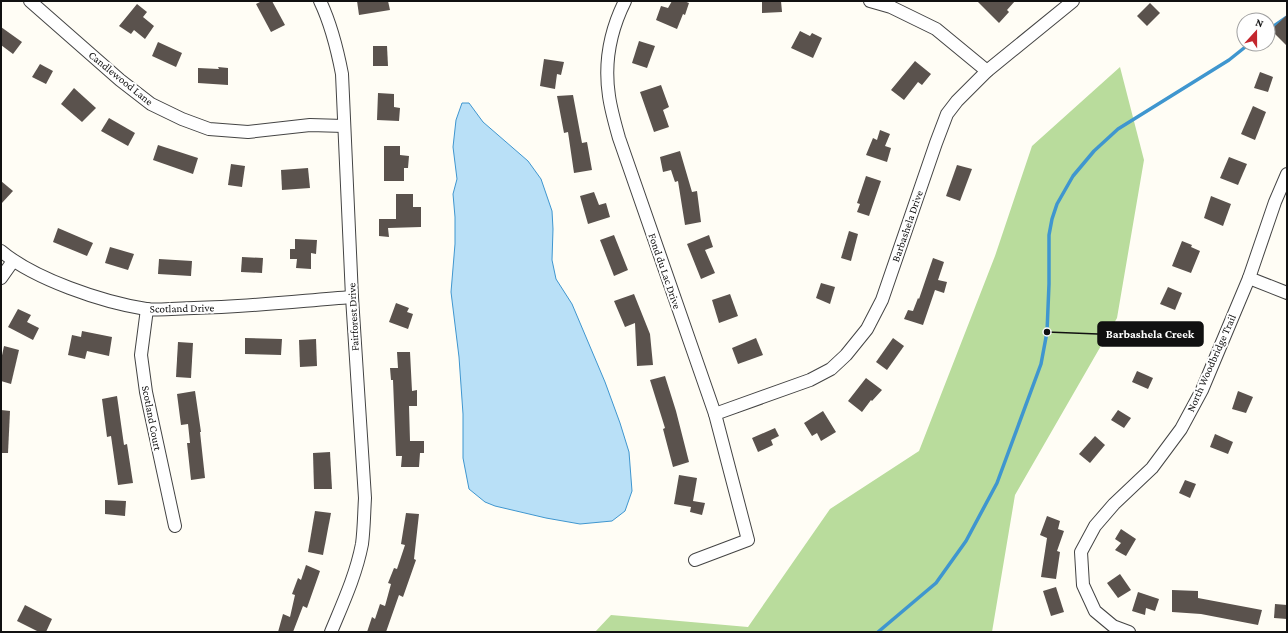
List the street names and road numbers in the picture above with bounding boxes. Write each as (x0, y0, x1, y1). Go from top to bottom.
street label: Candlewood Lane (87, 48, 156, 108)
street label: Barbashela Drive (889, 189, 925, 263)
street label: Fond du Lac Drive (646, 232, 684, 311)
street label: Fairforest Drive (345, 282, 361, 351)
street label: Scotland Drive (150, 301, 214, 315)
street label: North Woodbridge Trail (1184, 312, 1239, 414)
street label: Scotland Court (140, 385, 164, 452)

